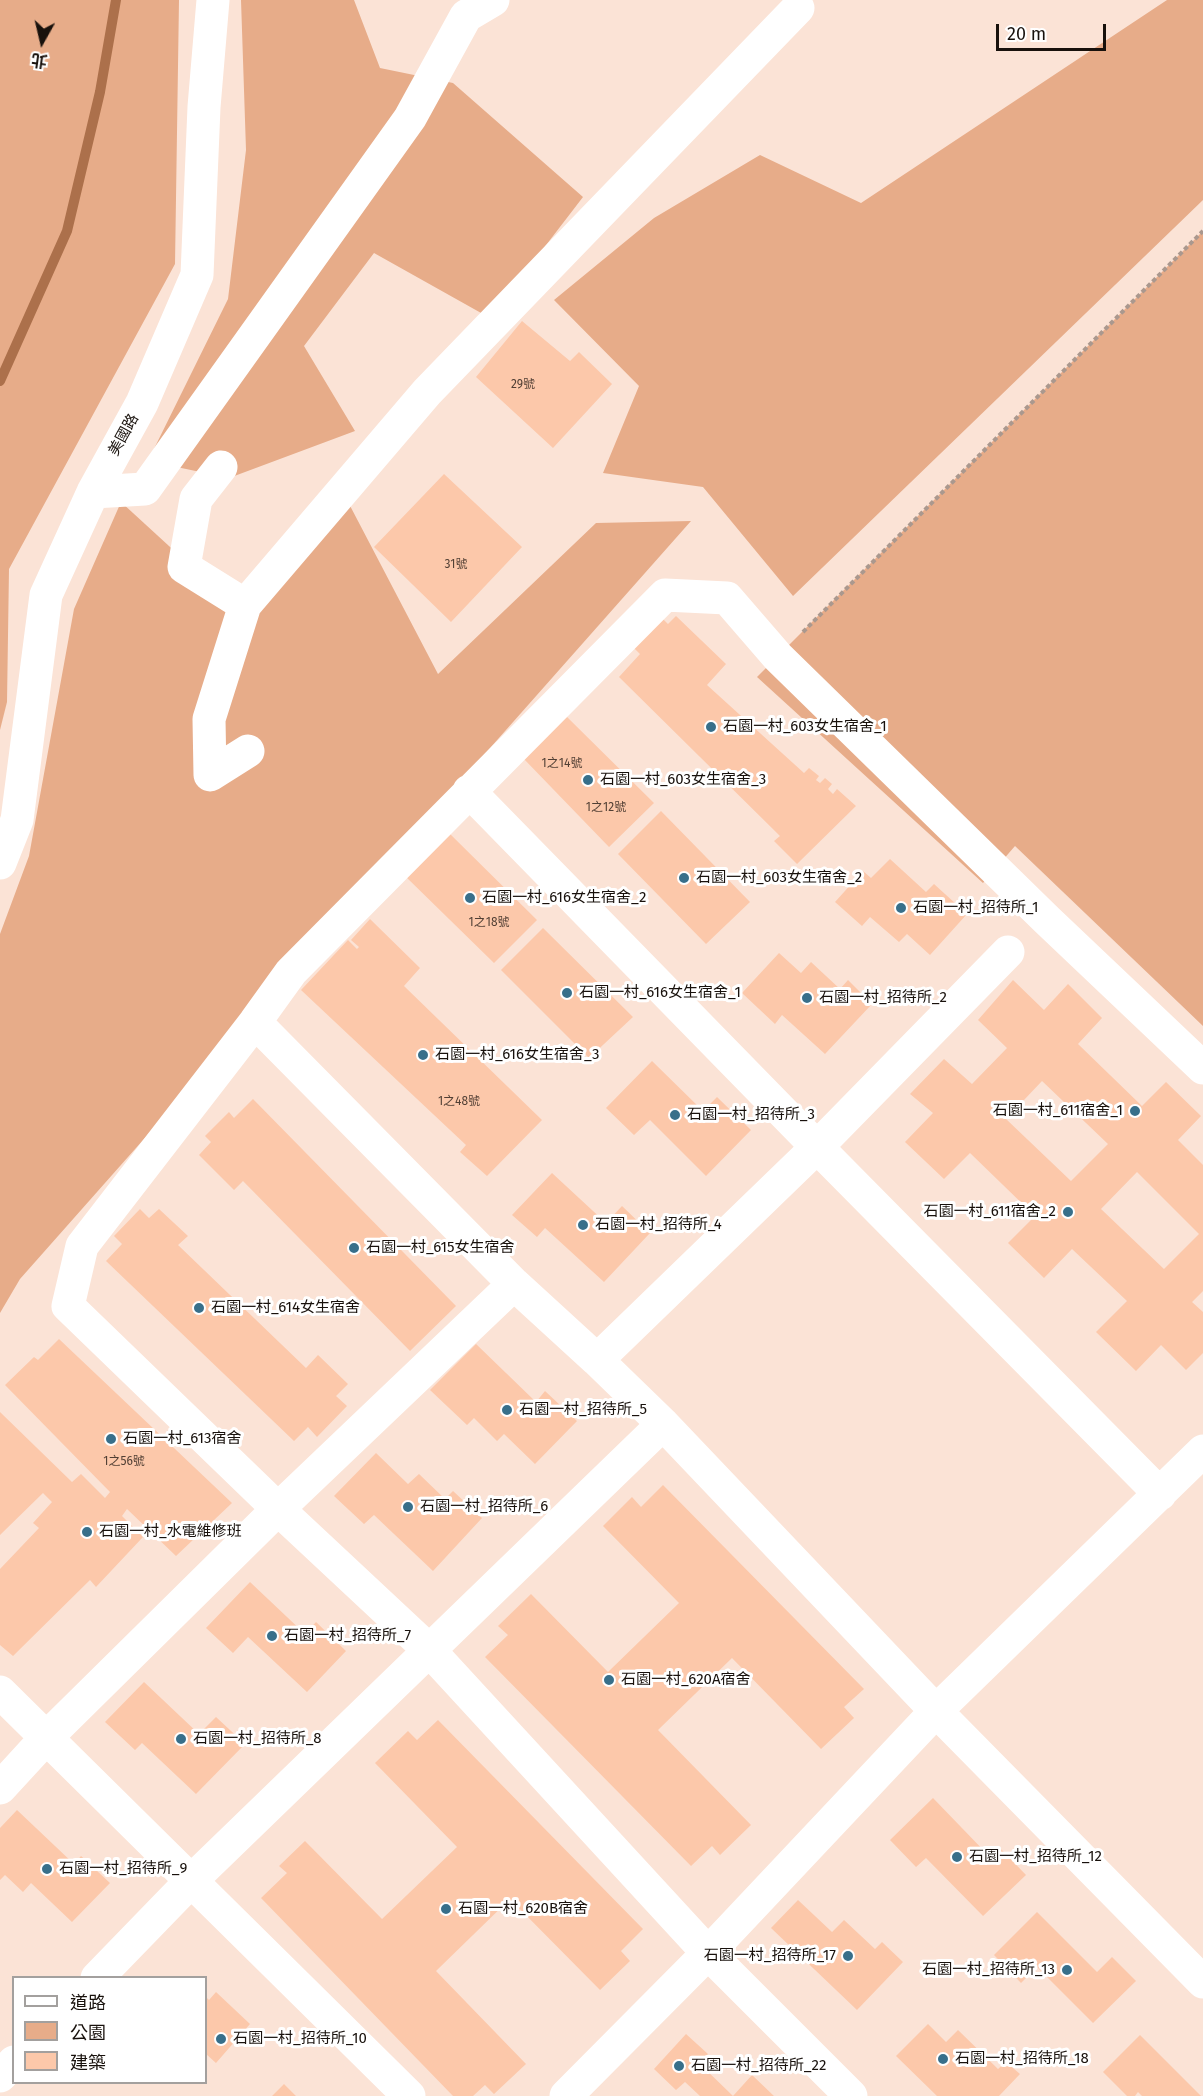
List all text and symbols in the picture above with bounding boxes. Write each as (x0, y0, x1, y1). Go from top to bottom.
north arrow (12, 12, 72, 72)
scale bar (999, 12, 1108, 50)
text: 20 m (1007, 23, 1046, 45)
text: 北 (30, 50, 49, 71)
house number: 29號 (511, 378, 535, 392)
street label: 美國路 (105, 411, 143, 459)
house number: 31號 (445, 558, 467, 572)
place label: 石園一村_603女生宿舍_1 (723, 718, 887, 736)
marker: 石園一村_603女生宿舍_1 (704, 720, 718, 734)
house number: 1之14號 (542, 757, 582, 771)
place label: 石園一村_603女生宿舍_3 (600, 771, 766, 789)
marker: 石園一村_603女生宿舍_3 (581, 773, 595, 787)
house number: 1之12號 (586, 801, 626, 815)
place label: 石園一村_603女生宿舍_2 (696, 869, 862, 887)
marker: 石園一村_603女生宿舍_2 (677, 871, 691, 885)
place label: 石園一村_616女生宿舍_2 (482, 889, 646, 907)
marker: 石園一村_616女生宿舍_2 (463, 891, 477, 905)
place label: 石園一村_招待所_1 (913, 899, 1039, 917)
marker: 石園一村_招待所_1 (894, 901, 908, 915)
house number: 1之18號 (468, 916, 510, 930)
place label: 石園一村_616女生宿舍_1 (579, 984, 741, 1002)
marker: 石園一村_616女生宿舍_1 (560, 986, 574, 1000)
place label: 石園一村_招待所_2 (819, 989, 947, 1007)
marker: 石園一村_招待所_2 (800, 991, 814, 1005)
place label: 石園一村_616女生宿舍_3 (435, 1046, 599, 1064)
marker: 石園一村_616女生宿舍_3 (416, 1048, 430, 1062)
house number: 1之48號 (438, 1095, 480, 1109)
place label: 石園一村_611宿舍_1 (993, 1102, 1123, 1120)
marker: 石園一村_611宿舍_1 (1128, 1104, 1142, 1118)
place label: 石園一村_招待所_3 (687, 1106, 815, 1124)
marker: 石園一村_招待所_3 (668, 1108, 682, 1122)
place label: 石園一村_611宿舍_2 (923, 1203, 1056, 1221)
marker: 石園一村_611宿舍_2 (1061, 1205, 1075, 1219)
place label: 石園一村_招待所_4 (595, 1216, 722, 1234)
marker: 石園一村_招待所_4 (576, 1218, 590, 1232)
place label: 石園一村_615女生宿舍 (366, 1239, 515, 1257)
marker: 石園一村_615女生宿舍 (347, 1241, 361, 1255)
place label: 石園一村_614女生宿舍 (211, 1299, 360, 1317)
marker: 石園一村_614女生宿舍 (192, 1301, 206, 1315)
place label: 石園一村_招待所_5 (519, 1401, 647, 1419)
marker: 石園一村_招待所_5 (500, 1403, 514, 1417)
place label: 石園一村_613宿舍 (123, 1430, 242, 1448)
marker: 石園一村_613宿舍 (104, 1432, 118, 1446)
house number: 1之56號 (103, 1455, 145, 1469)
place label: 石園一村_招待所_6 (420, 1498, 548, 1516)
marker: 石園一村_招待所_6 (401, 1500, 415, 1514)
place label: 石園一村_水電維修班 (99, 1523, 242, 1541)
marker: 石園一村_水電維修班 (80, 1525, 94, 1539)
place label: 石園一村_招待所_7 (284, 1627, 411, 1645)
marker: 石園一村_招待所_7 (265, 1629, 279, 1643)
place label: 石園一村_620A宿舍 (621, 1671, 751, 1689)
marker: 石園一村_620A宿舍 (602, 1673, 616, 1687)
place label: 石園一村_招待所_8 (193, 1730, 322, 1748)
marker: 石園一村_招待所_8 (174, 1732, 188, 1746)
place label: 石園一村_招待所_12 (969, 1848, 1102, 1866)
marker: 石園一村_招待所_12 (950, 1850, 964, 1864)
place label: 石園一村_招待所_9 (59, 1860, 187, 1878)
marker: 石園一村_招待所_9 (40, 1862, 54, 1876)
place label: 石園一村_620B宿舍 (458, 1900, 588, 1918)
marker: 石園一村_620B宿舍 (439, 1902, 453, 1916)
place label: 石園一村_招待所_17 (704, 1947, 836, 1965)
marker: 石園一村_招待所_17 (841, 1949, 855, 1963)
place label: 石園一村_招待所_13 (922, 1961, 1055, 1979)
marker: 石園一村_招待所_13 (1060, 1963, 1074, 1977)
legend (12, 1976, 207, 2084)
text: 道路 (70, 1992, 106, 2014)
text: 公園 (70, 2022, 106, 2044)
place label: 石園一村_招待所_10 (233, 2030, 367, 2048)
marker: 石園一村_招待所_10 (214, 2032, 228, 2046)
place label: 石園一村_招待所_18 (955, 2050, 1089, 2068)
text: 建築 (70, 2052, 106, 2074)
marker: 石園一村_招待所_18 (936, 2052, 950, 2066)
place label: 石園一村_招待所_22 (691, 2057, 826, 2075)
marker: 石園一村_招待所_22 (672, 2059, 686, 2073)

